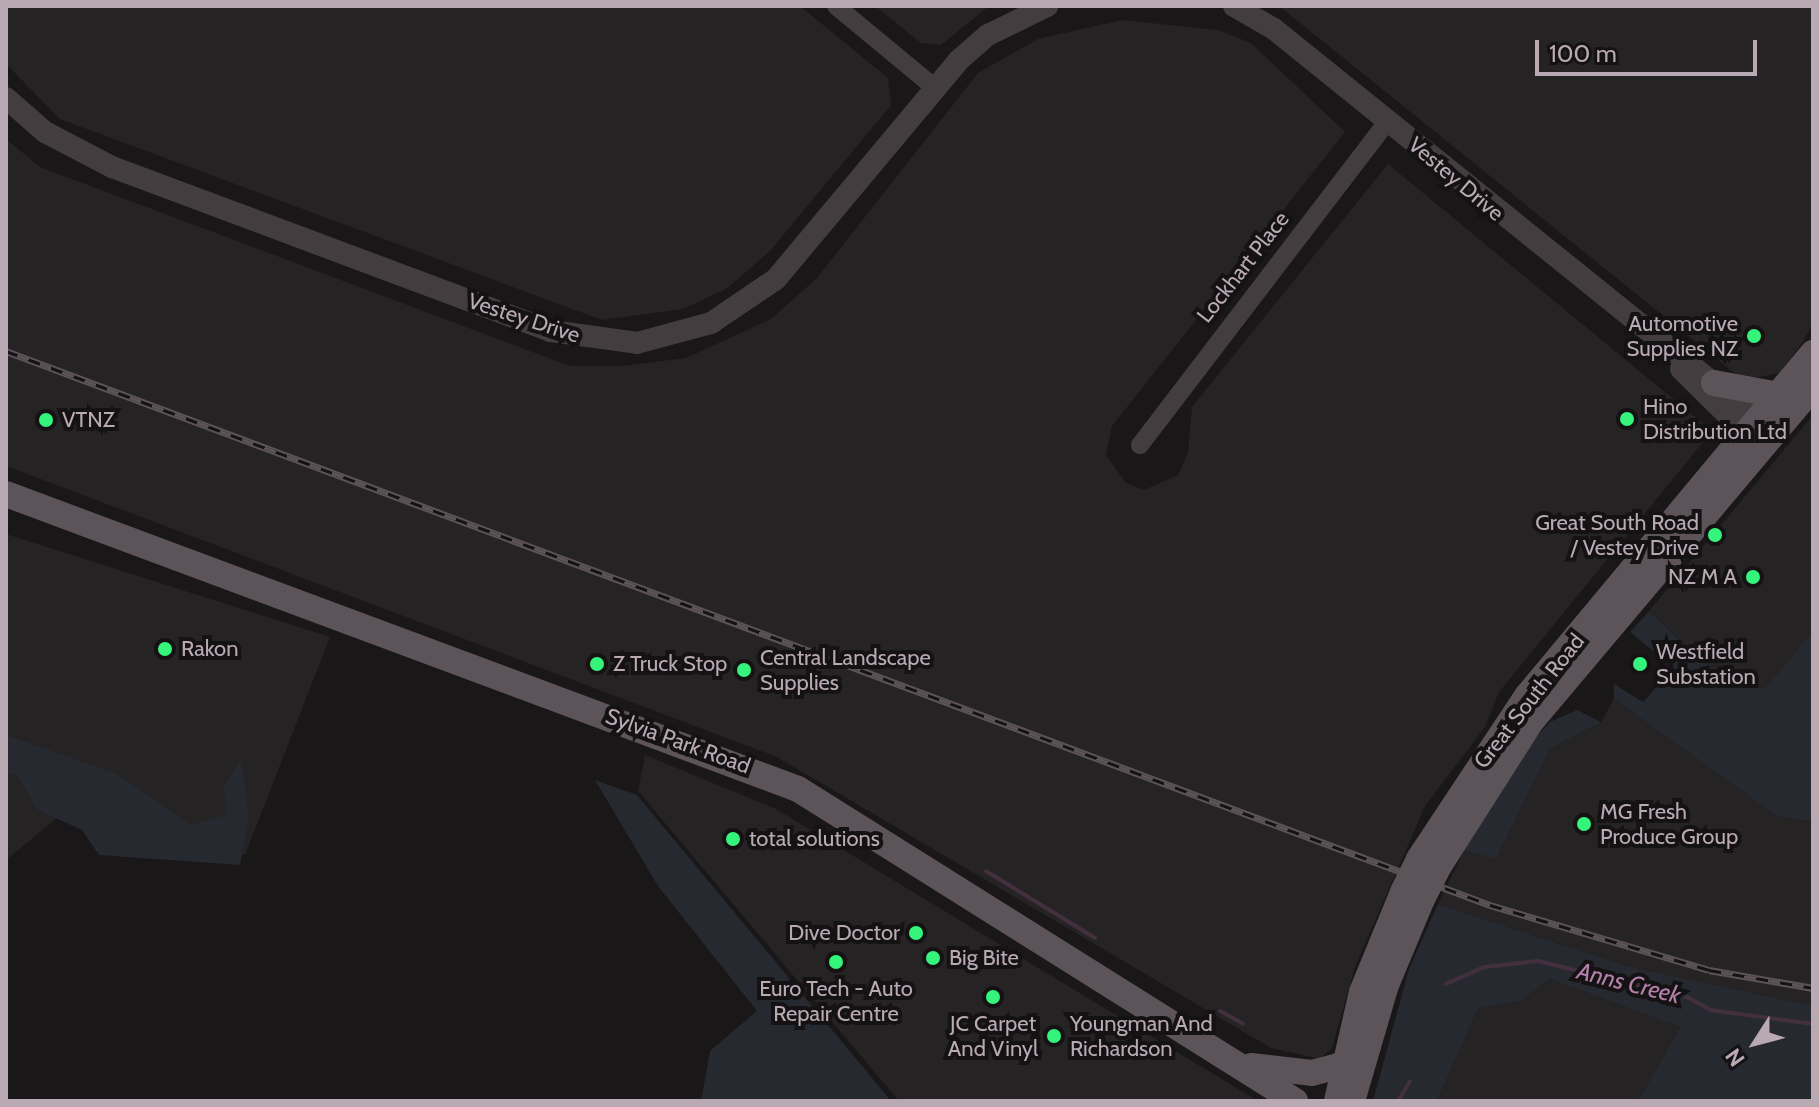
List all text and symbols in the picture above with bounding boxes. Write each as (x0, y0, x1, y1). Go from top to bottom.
scale bar (1539, 24, 1761, 74)
text: 100 m (1549, 39, 1617, 68)
street label: Vestey Drive (1403, 131, 1509, 227)
street label: Lockhart Place (1191, 206, 1295, 328)
street label: Vestey Drive (465, 287, 583, 349)
place label: Automotive Supplies NZ (1627, 310, 1738, 362)
marker: Automotive Supplies NZ (1745, 327, 1763, 345)
place label: Hino Distribution Ltd (1643, 393, 1787, 444)
place label: VTNZ (62, 407, 115, 433)
marker: Hino Distribution Ltd (1618, 410, 1636, 428)
marker: VTNZ (37, 411, 55, 429)
place label: Great South Road / Vestey Drive (1535, 509, 1699, 560)
marker: Great South Road / Vestey Drive (1706, 526, 1724, 544)
place label: NZ M A (1668, 564, 1737, 590)
marker: NZ M A (1744, 568, 1762, 586)
street label: Great South Road (1468, 628, 1590, 774)
place label: Rakon (181, 636, 238, 662)
place label: Westfield Substation (1656, 638, 1756, 690)
marker: Rakon (156, 640, 174, 658)
place label: Central Landscape Supplies (760, 644, 931, 696)
place label: Z Truck Stop (613, 651, 727, 677)
marker: Z Truck Stop (588, 655, 606, 673)
marker: Westfield Substation (1631, 655, 1649, 673)
marker: Central Landscape Supplies (735, 661, 753, 679)
street label: Sylvia Park Road (602, 703, 754, 779)
place label: MG Fresh Produce Group (1600, 798, 1738, 850)
marker: MG Fresh Produce Group (1575, 815, 1593, 833)
place label: total solutions (749, 826, 880, 852)
marker: total solutions (724, 830, 742, 848)
place label: Dive Doctor (788, 920, 900, 946)
marker: Dive Doctor (907, 924, 925, 942)
place label: Big Bite (949, 945, 1019, 971)
marker: Big Bite (924, 949, 942, 967)
marker: Euro Tech - Auto Repair Centre (827, 953, 845, 971)
water label: Anns Creek (1574, 956, 1684, 1010)
place label: Euro Tech - Auto Repair Centre (759, 975, 913, 1026)
marker: JC Carpet And Vinyl (984, 988, 1002, 1006)
north arrow (1715, 1003, 1795, 1083)
place label: JC Carpet And Vinyl (948, 1010, 1038, 1062)
place label: Youngman And Richardson (1070, 1010, 1213, 1062)
marker: Youngman And Richardson (1045, 1027, 1063, 1045)
text: N (1720, 1043, 1751, 1072)

